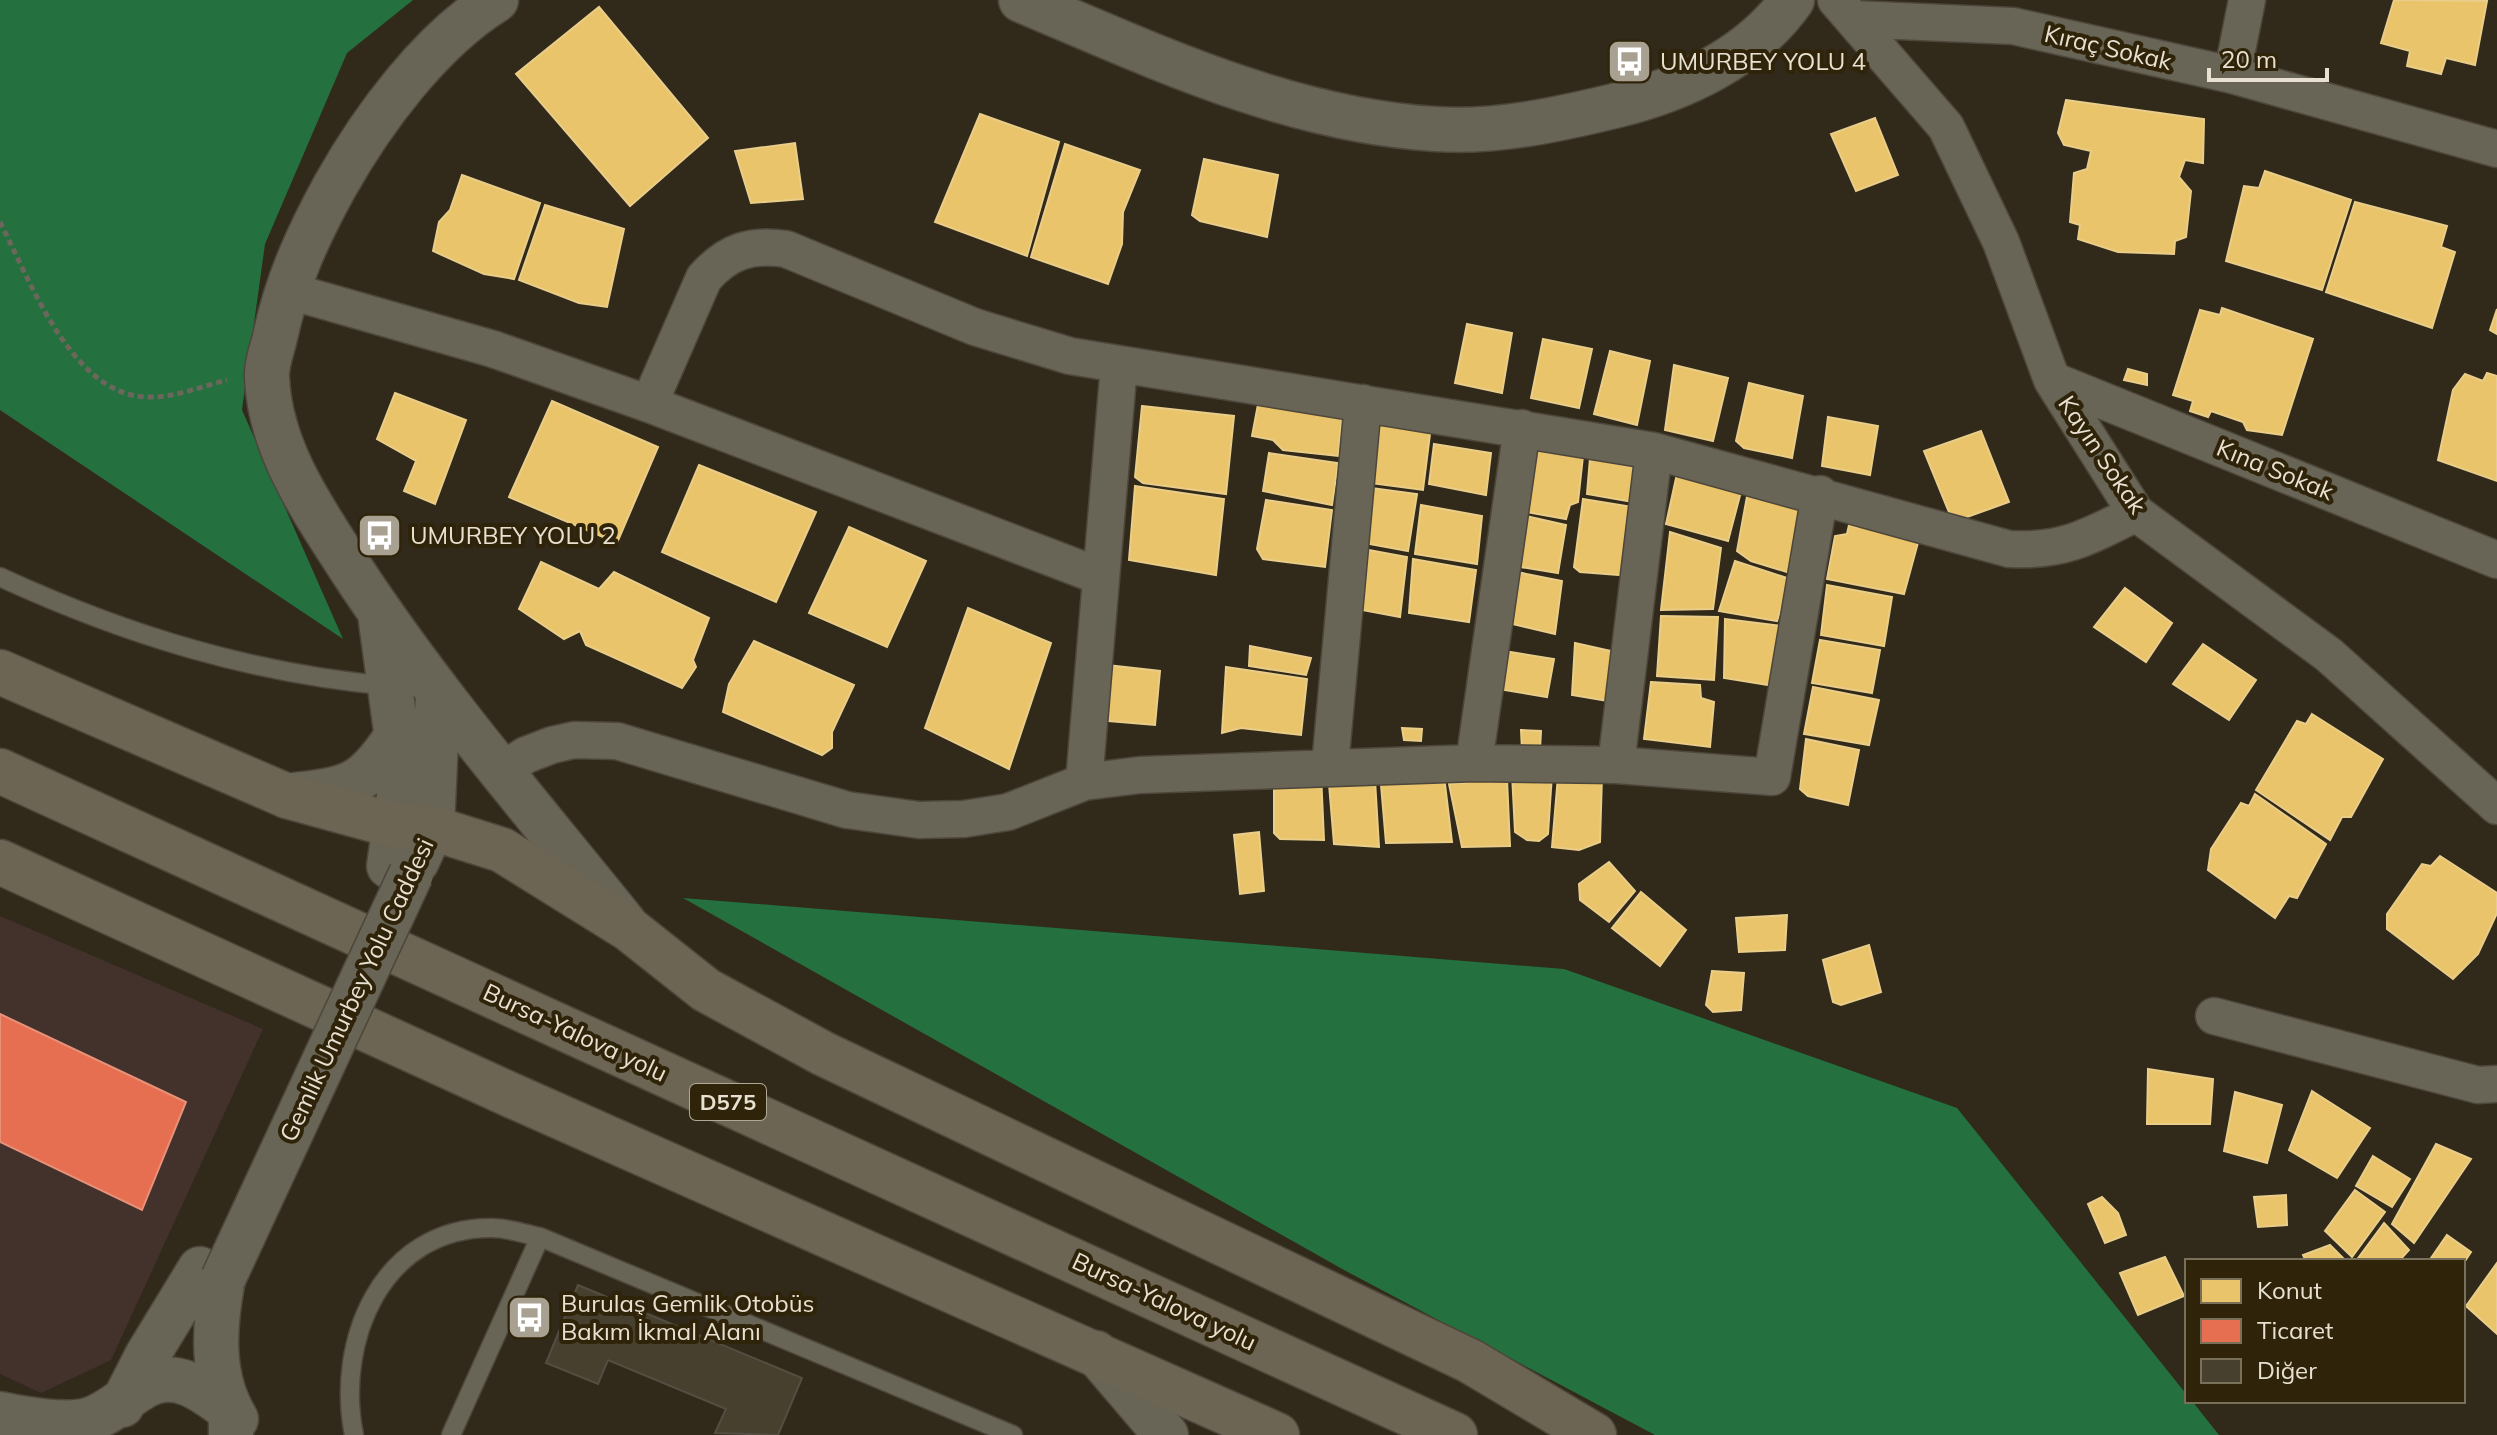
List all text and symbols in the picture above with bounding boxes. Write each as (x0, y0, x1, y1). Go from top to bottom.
street label: Kıraç Sokak (2042, 18, 2175, 76)
scale bar (2209, 32, 2327, 82)
bus stop icon: UMURBEY YOLU 4 (1605, 38, 1653, 86)
text: 20 m (2221, 44, 2277, 74)
place label: UMURBEY YOLU 4 (1660, 46, 1866, 76)
street label: Kayın Sokak (2052, 390, 2154, 520)
street label: Kına Sokak (2213, 432, 2339, 506)
bus stop icon: UMURBEY YOLU 2 (355, 512, 403, 560)
place label: UMURBEY YOLU 2 (410, 520, 616, 550)
street label: Gemlik Umurbey Yolu Caddesi (272, 833, 440, 1146)
street label: Bursa-Yalova yolu (479, 976, 672, 1088)
road number: D575 (690, 1084, 766, 1120)
street label: Bursa-Yalova yolu (1068, 1245, 1261, 1357)
legend (2185, 1259, 2465, 1403)
text: Konut (2257, 1275, 2322, 1305)
place label: Burulaş Gemlik Otobüs Bakım İkmal Alanı (561, 1288, 814, 1346)
bus stop icon: Burulaş Gemlik Otobüs Bakım İkmal Alanı (506, 1294, 554, 1342)
text: Ticaret (2257, 1315, 2333, 1345)
text: Diğer (2257, 1355, 2317, 1385)

